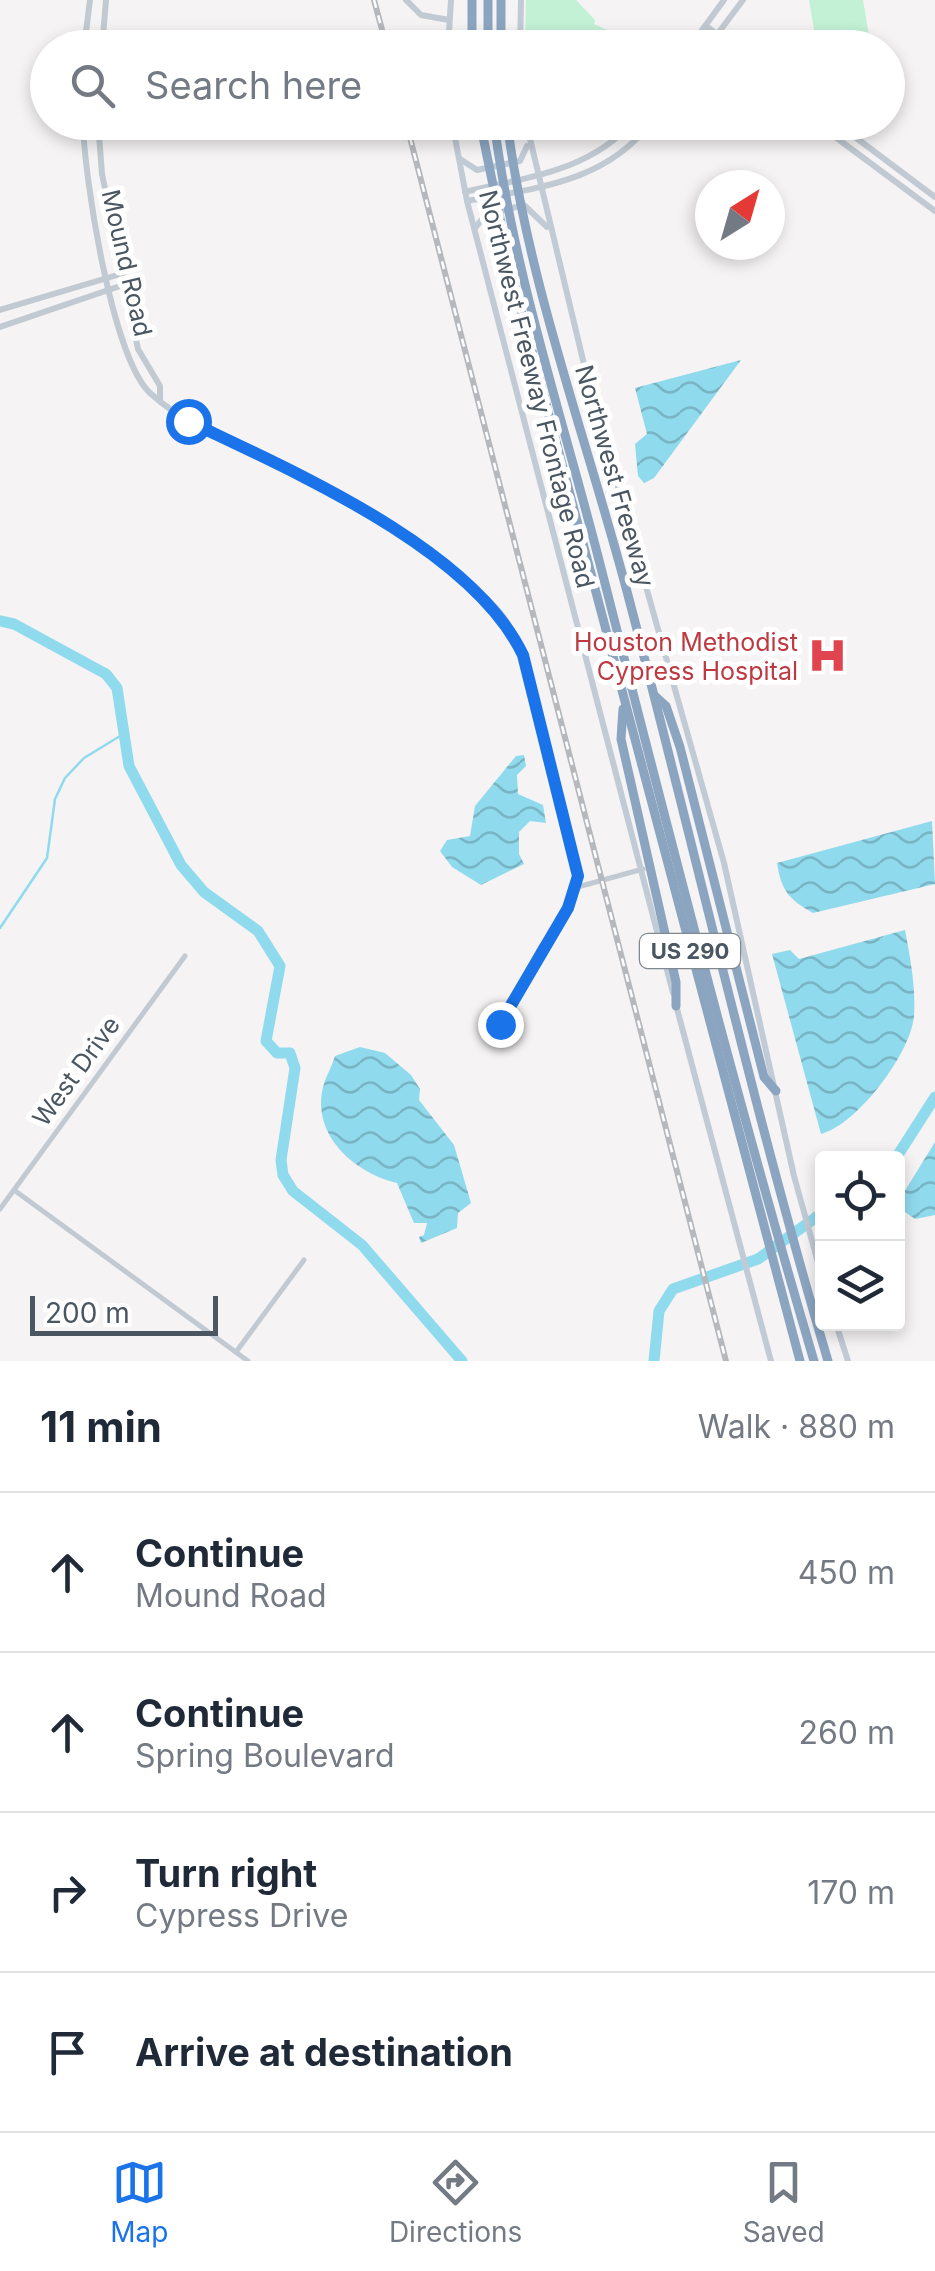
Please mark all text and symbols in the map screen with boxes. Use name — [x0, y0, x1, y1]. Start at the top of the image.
search box — [30, 30, 905, 140]
icon: search — [65, 58, 120, 113]
text: Search here — [145, 62, 362, 108]
north arrow — [695, 170, 785, 260]
street label: Mound Road — [96, 187, 158, 339]
street label: Northwest Freeway Frontage Road — [473, 187, 601, 591]
street label: Northwest Freeway — [569, 362, 661, 590]
route start — [166, 399, 212, 445]
place label: Houston Methodist Cypress Hospital — [574, 627, 798, 686]
hospital icon: Houston Methodist Cypress Hospital — [807, 635, 849, 677]
road number: US 290 — [640, 934, 740, 968]
route end — [478, 1002, 524, 1048]
street label: West Drive — [26, 1010, 126, 1132]
map controls — [815, 1151, 905, 1331]
button: locate — [815, 1151, 905, 1241]
button: layers — [815, 1241, 905, 1331]
scale bar — [30, 1291, 218, 1336]
text: 200 m — [45, 1296, 130, 1330]
text: 11 min — [40, 1401, 162, 1452]
text: Walk · 880 m — [698, 1407, 895, 1446]
text: Continue — [135, 1530, 304, 1576]
icon: ahead — [40, 1545, 95, 1600]
text: 450 m — [798, 1553, 895, 1592]
text: Mound Road — [135, 1576, 327, 1615]
text: Continue — [135, 1690, 304, 1736]
icon: ahead — [40, 1705, 95, 1760]
text: 260 m — [798, 1713, 895, 1752]
text: Spring Boulevard — [135, 1736, 395, 1775]
text: Turn right — [135, 1850, 317, 1896]
icon: right — [40, 1865, 95, 1920]
text: 170 m — [807, 1873, 895, 1912]
text: Cypress Drive — [135, 1896, 348, 1935]
icon: arrive — [40, 2025, 95, 2080]
text: Arrive at destination — [135, 2029, 513, 2075]
tab: Map — [110, 2155, 168, 2249]
tab: Directions — [389, 2155, 522, 2249]
tab: Saved — [743, 2155, 825, 2249]

